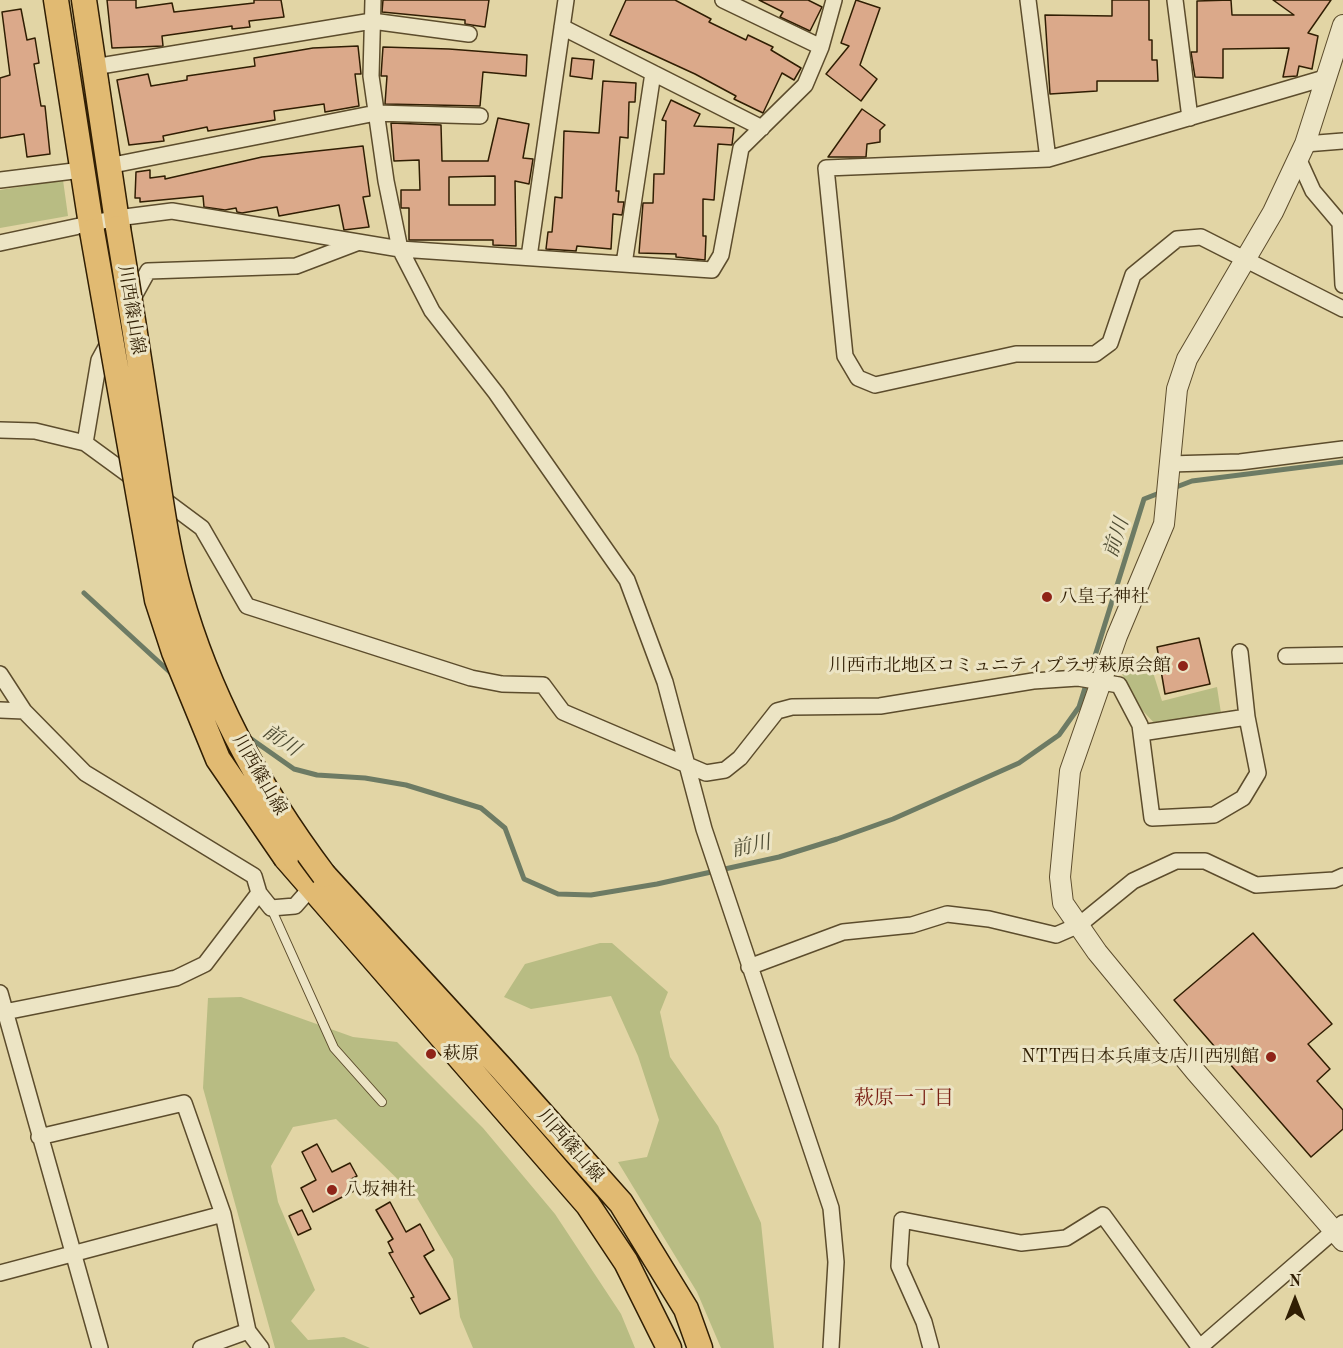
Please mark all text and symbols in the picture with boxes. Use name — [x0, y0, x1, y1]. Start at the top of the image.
street label: 川西篠山線 — [113, 264, 149, 356]
water label: 前川 — [1099, 515, 1135, 561]
place label: 八皇子神社 — [1059, 586, 1149, 608]
marker: 八皇子神社 — [1040, 590, 1054, 604]
place label: 川西市北地区コミュニティプラザ萩原会館 — [829, 655, 1171, 677]
marker: 川西市北地区コミュニティプラザ萩原会館 — [1176, 659, 1190, 673]
water label: 前川 — [258, 720, 304, 762]
street label: 川西篠山線 — [227, 731, 291, 819]
water label: 前川 — [729, 831, 773, 863]
place label: 萩原 — [443, 1043, 479, 1065]
place label: NTT西日本兵庫支店川西別館 — [1021, 1046, 1259, 1068]
marker: 萩原 — [424, 1047, 438, 1061]
marker: NTT西日本兵庫支店川西別館 — [1264, 1050, 1278, 1064]
district label: 萩原一丁目 — [854, 1087, 954, 1111]
street label: 川西篠山線 — [532, 1105, 608, 1187]
place label: 八坂神社 — [344, 1179, 416, 1201]
marker: 八坂神社 — [325, 1183, 339, 1197]
north arrow — [1265, 1270, 1325, 1330]
text: N — [1289, 1274, 1301, 1290]

